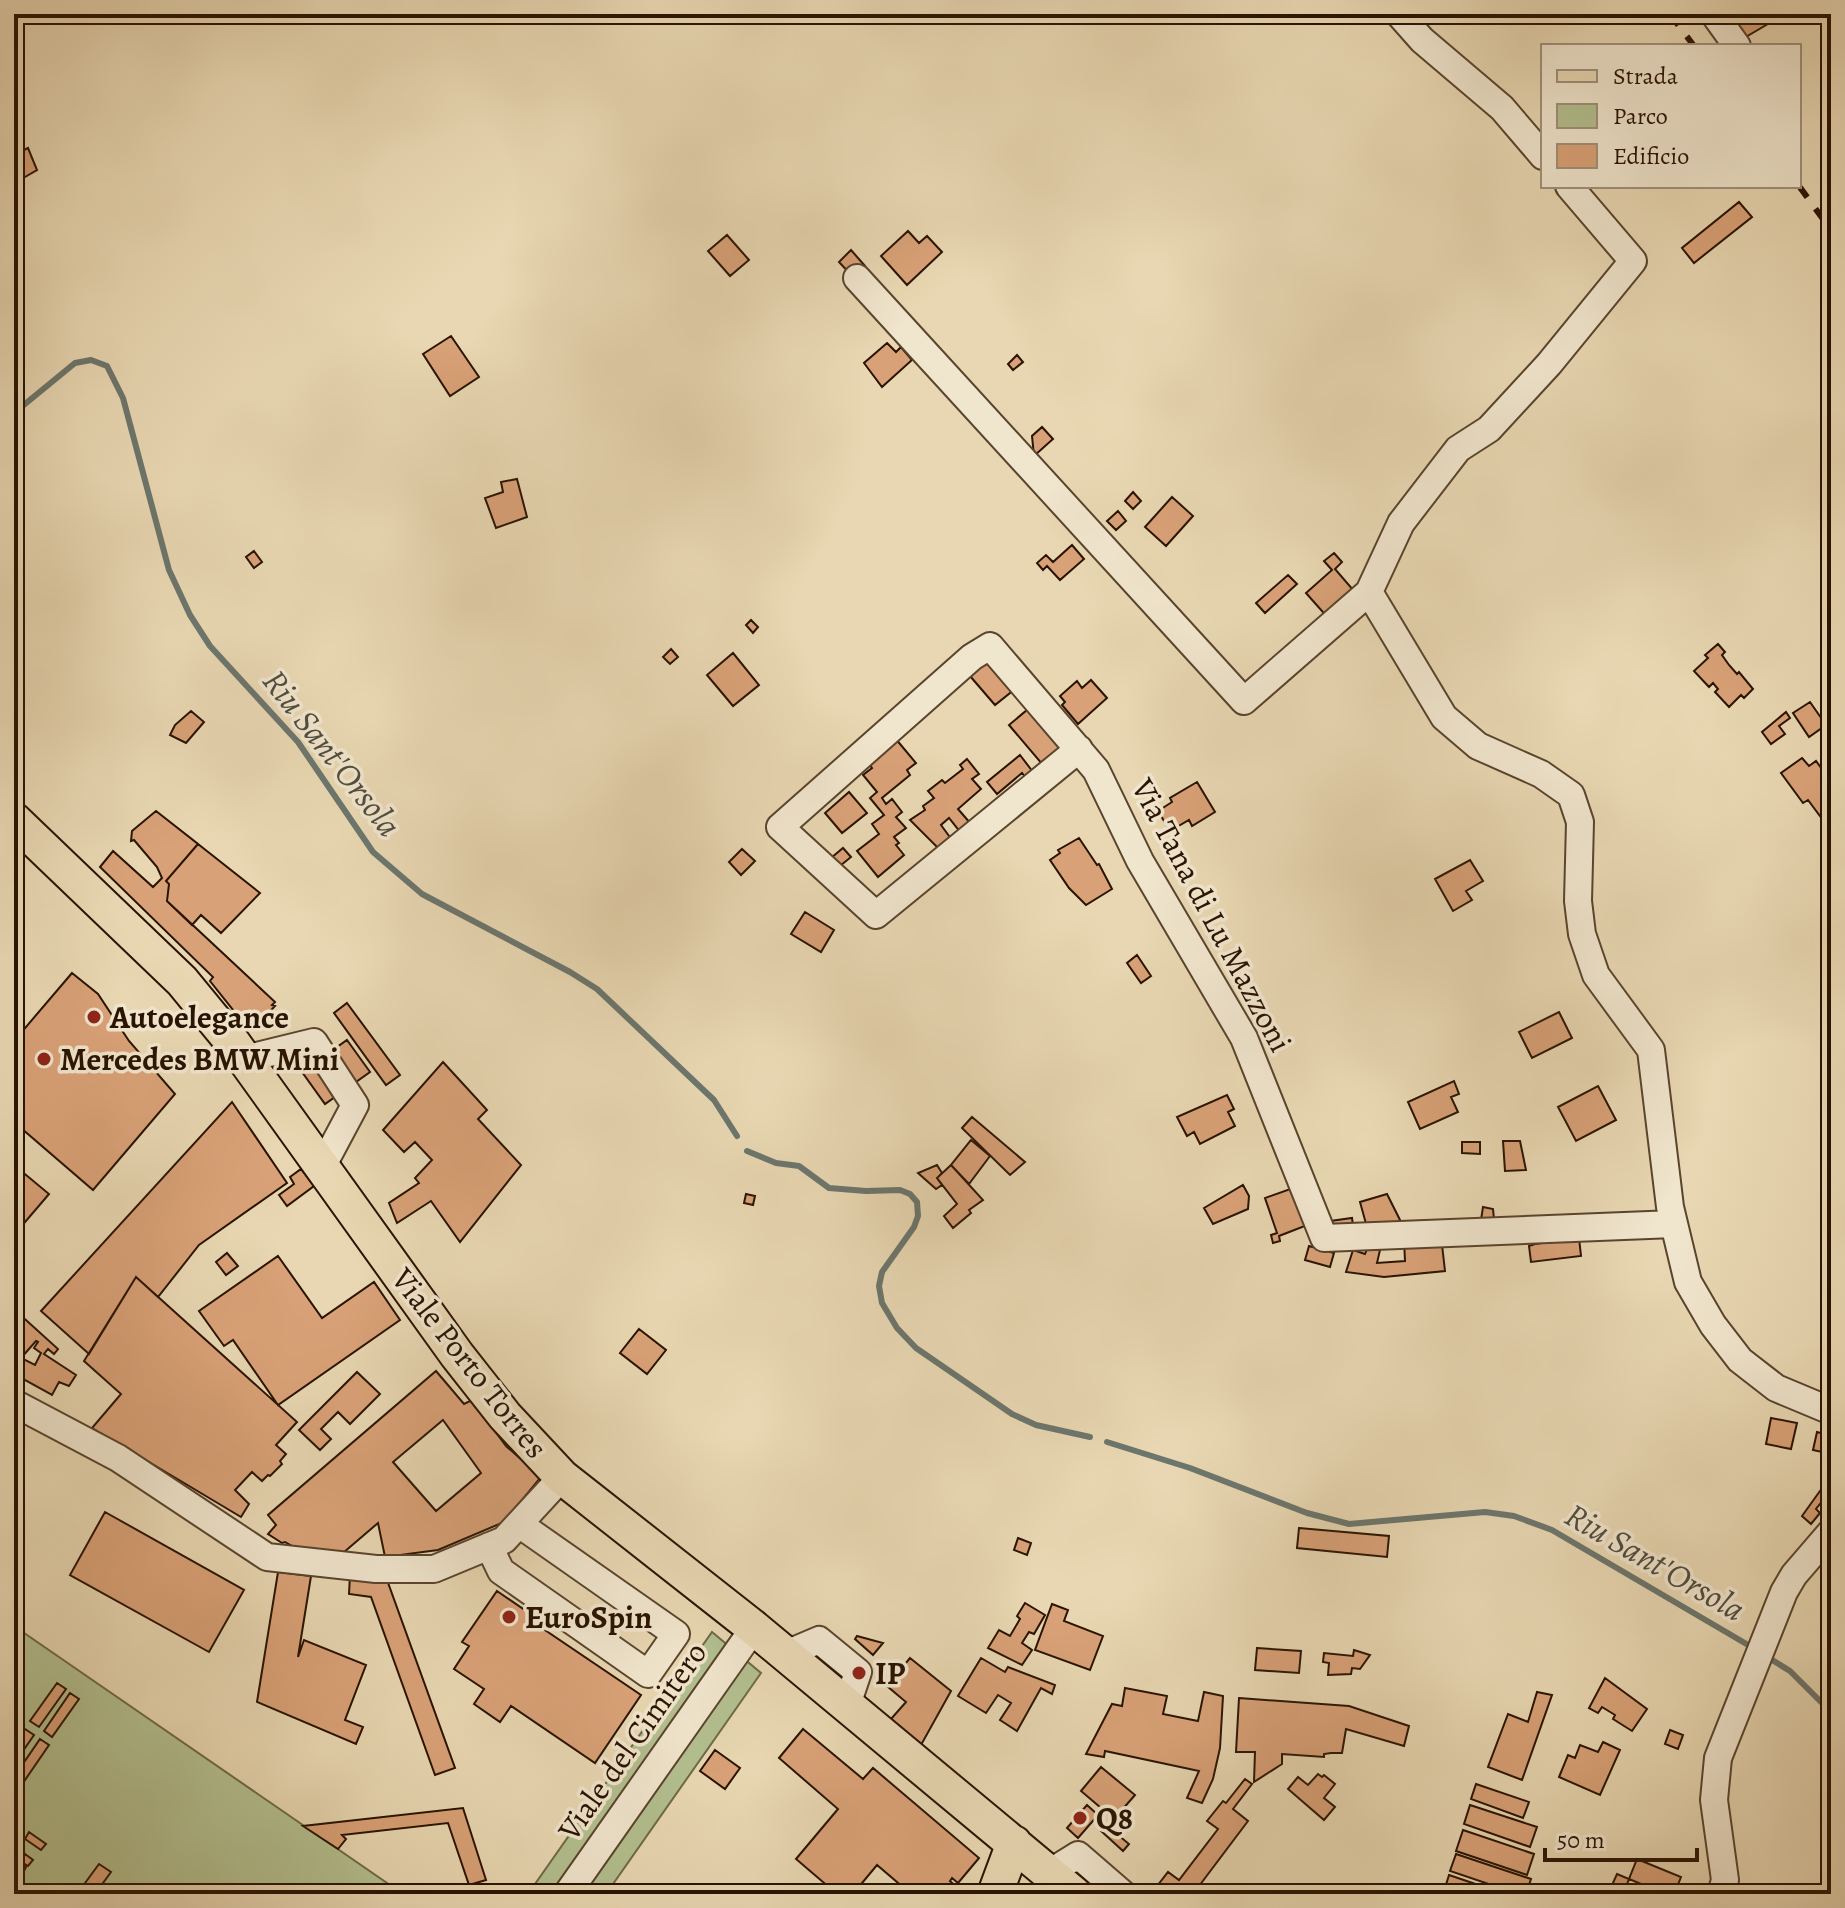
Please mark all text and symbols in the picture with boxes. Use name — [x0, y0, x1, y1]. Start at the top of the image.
legend — [1541, 44, 1801, 188]
text: Strada — [1613, 60, 1679, 92]
text: Parco — [1613, 100, 1668, 132]
text: Edificio — [1613, 140, 1689, 172]
water label: Riu Sant'Orsola — [252, 659, 412, 847]
street label: Via Tana di Lu Mazzoni — [1121, 770, 1303, 1060]
place label: Autoelegance — [109, 995, 289, 1039]
marker: Autoelegance — [85, 1008, 103, 1026]
place label: Mercedes BMW Mini — [60, 1037, 339, 1081]
marker: Mercedes BMW Mini — [35, 1050, 53, 1068]
street label: Viale Porto Torres — [381, 1258, 558, 1467]
water label: Riu Sant'Orsola — [1556, 1491, 1754, 1633]
place label: EuroSpin — [525, 1595, 652, 1639]
marker: EuroSpin — [500, 1608, 518, 1626]
street label: Viale del Cimitero — [547, 1633, 717, 1850]
place label: IP — [875, 1651, 906, 1695]
marker: IP — [850, 1664, 868, 1682]
place label: Q8 — [1096, 1796, 1133, 1840]
marker: Q8 — [1071, 1809, 1089, 1827]
scale bar — [1545, 1812, 1697, 1862]
text: 50 m — [1557, 1824, 1605, 1856]

